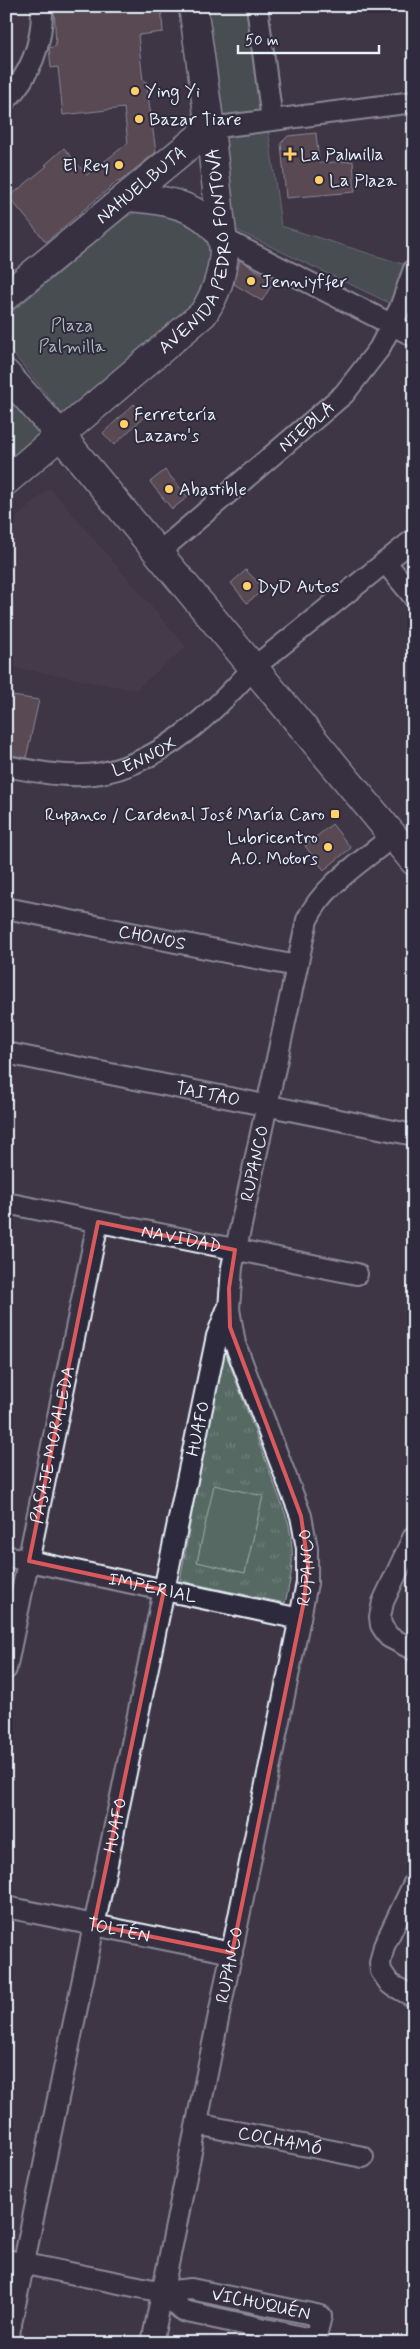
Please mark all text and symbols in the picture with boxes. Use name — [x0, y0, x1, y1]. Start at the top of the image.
scale bar — [238, 22, 379, 54]
text: 50 m — [245, 31, 279, 51]
place label: Ying Yi — [145, 80, 200, 105]
marker: Ying Yi — [129, 85, 141, 97]
place label: Bazar Tiare — [149, 108, 242, 132]
marker: Bazar Tiare — [133, 113, 145, 125]
street label: NAHUELBUTA — [91, 141, 192, 230]
place label: La Palmilla — [300, 143, 384, 167]
street label: AVENIDA PEDRO FONTOVA — [154, 146, 237, 360]
marker: La Palmilla — [284, 148, 296, 160]
place label: El Rey — [63, 154, 109, 178]
marker: El Rey — [113, 159, 125, 171]
place label: La Plaza — [329, 169, 397, 193]
marker: La Plaza — [313, 174, 325, 186]
place label: Jenniyffer — [261, 270, 348, 294]
marker: Jenniyffer — [245, 275, 257, 287]
park label: Plaza Palmilla — [38, 314, 106, 359]
street label: NIEBLA — [273, 396, 340, 458]
place label: Ferretería Lazaro's — [134, 403, 217, 448]
marker: Ferretería Lazaro's — [118, 418, 130, 430]
place label: Abastible — [179, 478, 247, 502]
marker: Abastible — [163, 483, 175, 495]
place label: DyD Autos — [257, 575, 339, 599]
marker: DyD Autos — [241, 580, 253, 592]
street label: LENNOX — [109, 732, 181, 783]
place label: Rupanco / Cardenal José María Caro — [45, 803, 325, 827]
marker: Rupanco / Cardenal José María Caro — [329, 808, 341, 820]
place label: Lubricentro A.O. Motors — [227, 826, 318, 871]
marker: Lubricentro A.O. Motors — [322, 841, 334, 853]
street label: CHONOS — [116, 920, 188, 957]
street label: TAITAO — [173, 1076, 242, 1113]
street label: RUPANCO — [235, 1123, 275, 1204]
street label: NAVIDAD — [139, 1220, 223, 1259]
street label: PASAJE MORALEDA — [25, 1364, 81, 1526]
street label: HUAFO — [181, 1399, 216, 1459]
street label: RUPANCO — [292, 1527, 321, 1609]
street label: IMPERIAL — [106, 1567, 199, 1610]
street label: HUAFO — [99, 1795, 133, 1855]
street label: TOLTÉN — [85, 1913, 152, 1949]
street label: RUPANCO — [211, 1925, 250, 2005]
street label: COCHAMÓ — [236, 2121, 325, 2162]
street label: VICHUQUÉN — [209, 2283, 313, 2327]

